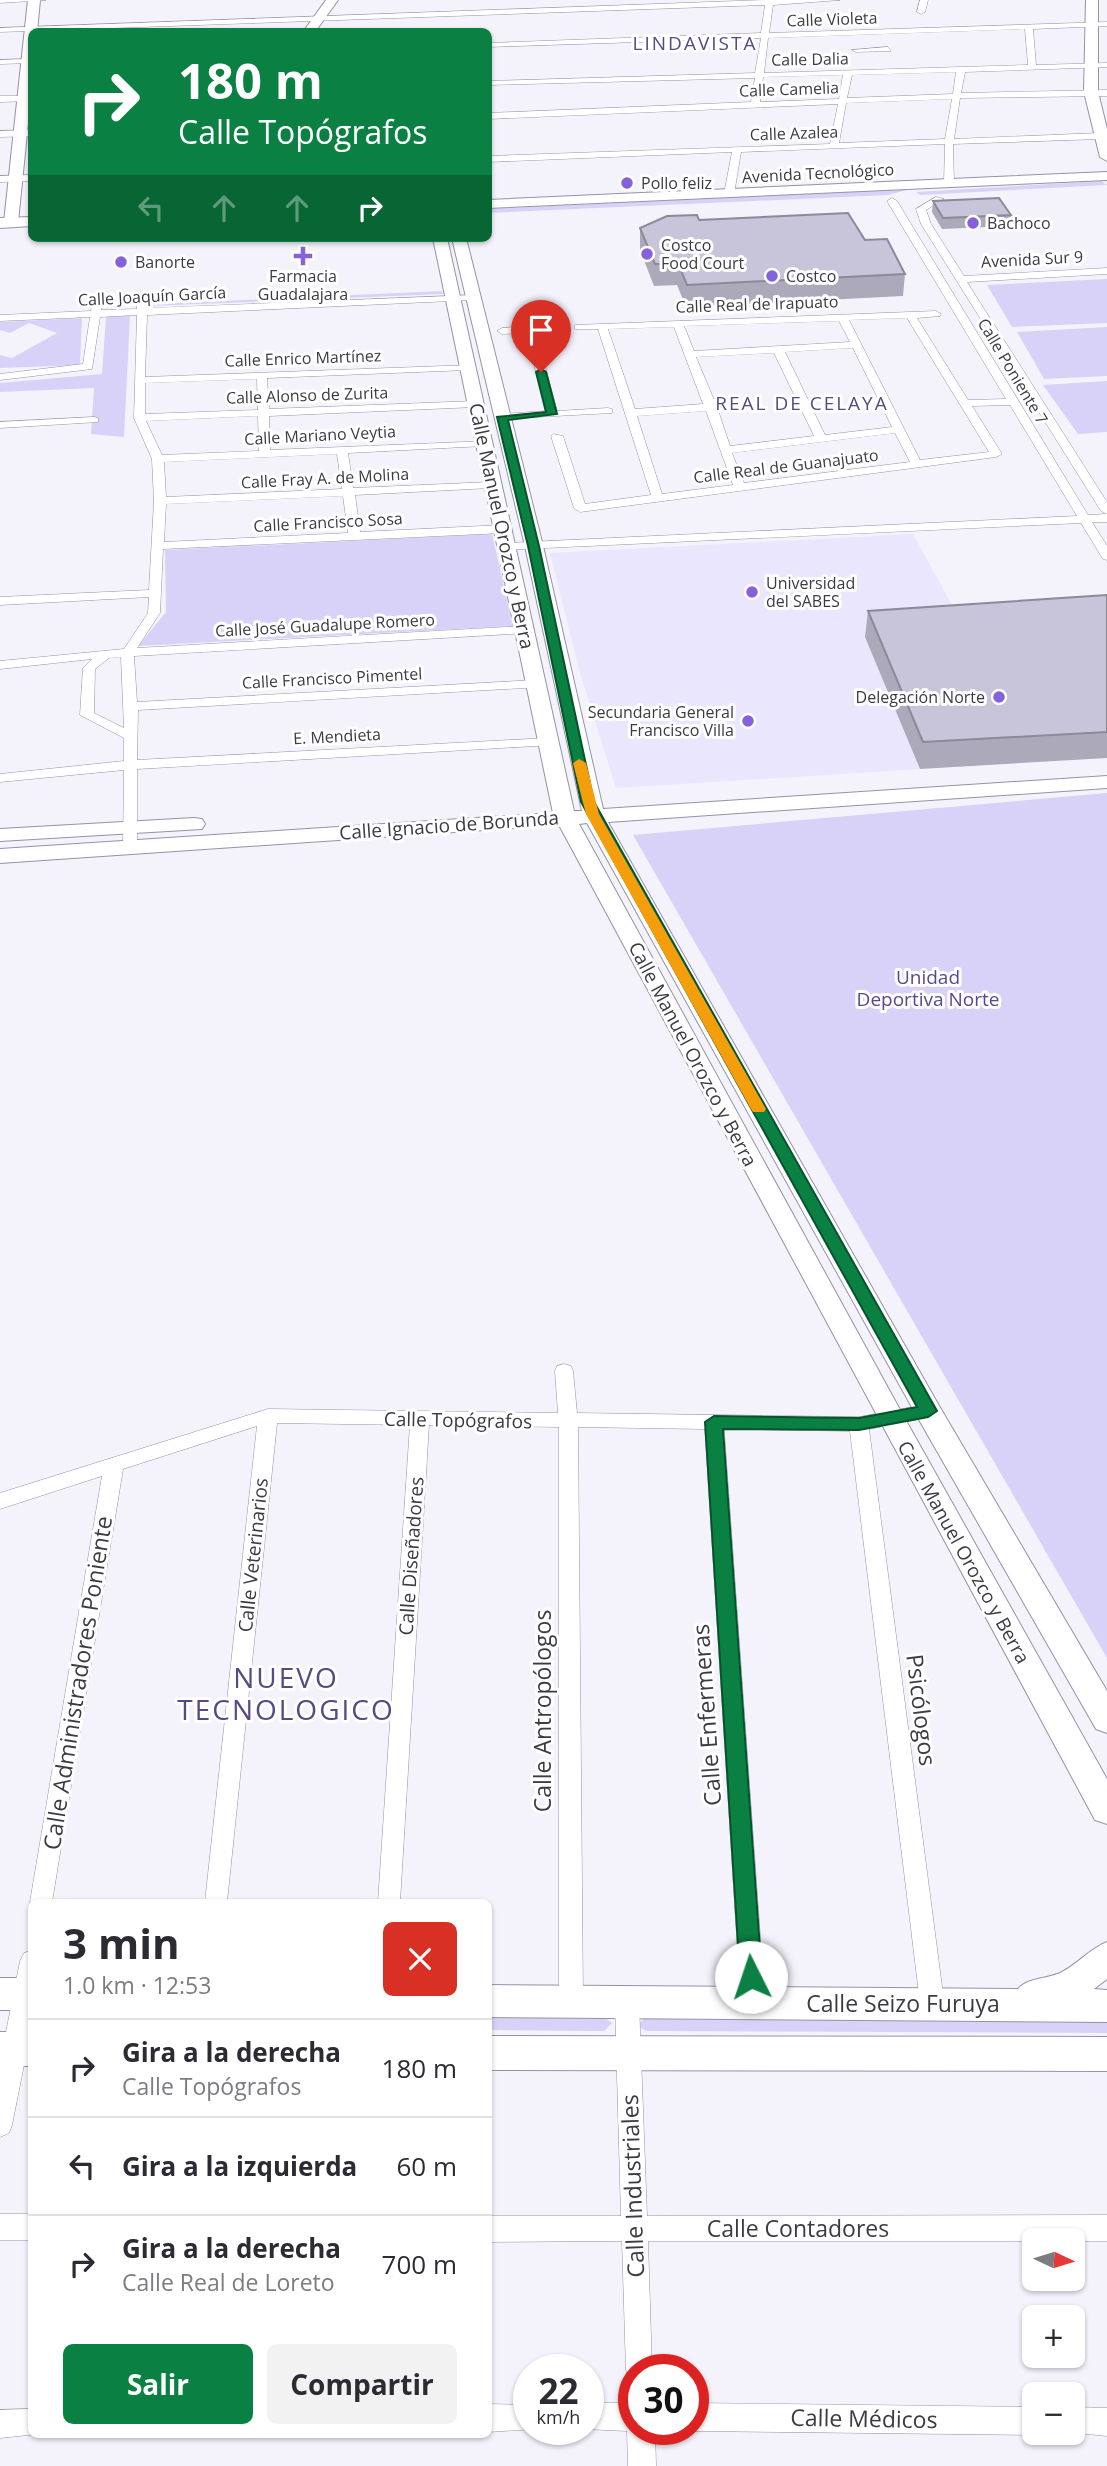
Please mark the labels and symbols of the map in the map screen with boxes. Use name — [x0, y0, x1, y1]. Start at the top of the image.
street label: Calle Violeta — [786, 6, 878, 32]
district label: LINDAVISTA — [633, 30, 757, 56]
street label: Calle Dalia — [771, 47, 849, 71]
street label: Calle Camelia — [739, 76, 839, 102]
street label: Calle Azalea — [749, 120, 839, 146]
street label: Avenida Tecnológico — [741, 158, 895, 188]
place label: Pollo feliz — [641, 172, 712, 194]
marker: Pollo feliz — [619, 175, 635, 191]
place label: Bachoco — [987, 212, 1051, 234]
marker: Bachoco — [965, 215, 981, 231]
place label: Costco Food Court — [661, 234, 745, 274]
street label: Avenida Sur 9 — [980, 245, 1084, 273]
marker: Costco Food Court — [639, 246, 655, 262]
marker: Farmacia Guadalajara — [295, 248, 311, 264]
place label: Banorte — [135, 251, 195, 273]
marker: Banorte — [113, 254, 129, 270]
place label: Farmacia Guadalajara — [258, 265, 348, 305]
place label: Costco — [786, 265, 836, 287]
marker: Costco — [764, 268, 780, 284]
street label: Calle Joaquín García — [77, 281, 227, 311]
street label: Calle Real de Irapuato — [675, 290, 839, 318]
pin — [511, 300, 571, 372]
street label: Calle Poniente 7 — [973, 314, 1053, 428]
street label: Calle Enrico Martínez — [224, 344, 382, 372]
street label: Calle Alonso de Zurita — [226, 381, 388, 409]
district label: REAL DE CELAYA — [715, 390, 889, 416]
street label: Calle Manuel Orozco y Berra — [463, 401, 541, 651]
street label: Calle Mariano Veytia — [244, 420, 396, 450]
street label: Calle Real de Guanajuato — [692, 444, 880, 488]
street label: Calle Fray A. de Molina — [240, 463, 410, 493]
street label: Calle Francisco Sosa — [253, 507, 403, 537]
place label: Universidad del SABES — [766, 572, 855, 612]
marker: Universidad del SABES — [744, 584, 760, 600]
street label: Calle José Guadalupe Romero — [215, 608, 435, 642]
street label: Calle Francisco Pimentel — [241, 662, 423, 694]
place label: Delegación Norte — [856, 686, 985, 708]
marker: Delegación Norte — [991, 689, 1007, 705]
place label: Secundaria General Francisco Villa — [588, 701, 734, 741]
marker: Secundaria General Francisco Villa — [740, 713, 756, 729]
street label: E. Mendieta — [293, 723, 381, 749]
street label: Calle Ignacio de Borunda — [338, 804, 560, 846]
street label: Calle Manuel Orozco y Berra — [623, 937, 763, 1171]
park label: Unidad Deportiva Norte — [857, 964, 999, 1012]
street label: Calle Topógrafos — [384, 1406, 532, 1434]
street label: Calle Manuel Orozco y Berra — [892, 1436, 1036, 1668]
street label: Calle Diseñadores — [392, 1476, 430, 1636]
street label: Calle Veterinarios — [232, 1477, 274, 1633]
street label: Calle Administradores Poniente — [35, 1514, 119, 1852]
street label: Calle Antropólogos — [526, 1610, 558, 1812]
street label: Calle Enfermeras — [684, 1623, 728, 1807]
street label: Psicólogos — [899, 1652, 945, 1768]
district label: NUEVO TECNOLOGICO — [177, 1658, 395, 1728]
position arrow — [714, 1940, 788, 2014]
street label: Calle Seizo Furuya — [806, 1987, 1000, 2019]
street label: Calle Industriales — [613, 2094, 651, 2278]
street label: Calle Contadores — [707, 2212, 889, 2244]
north arrow — [1022, 2228, 1085, 2291]
speed limit sign: 30 — [618, 2354, 709, 2445]
street label: Calle Médicos — [790, 2401, 938, 2435]

